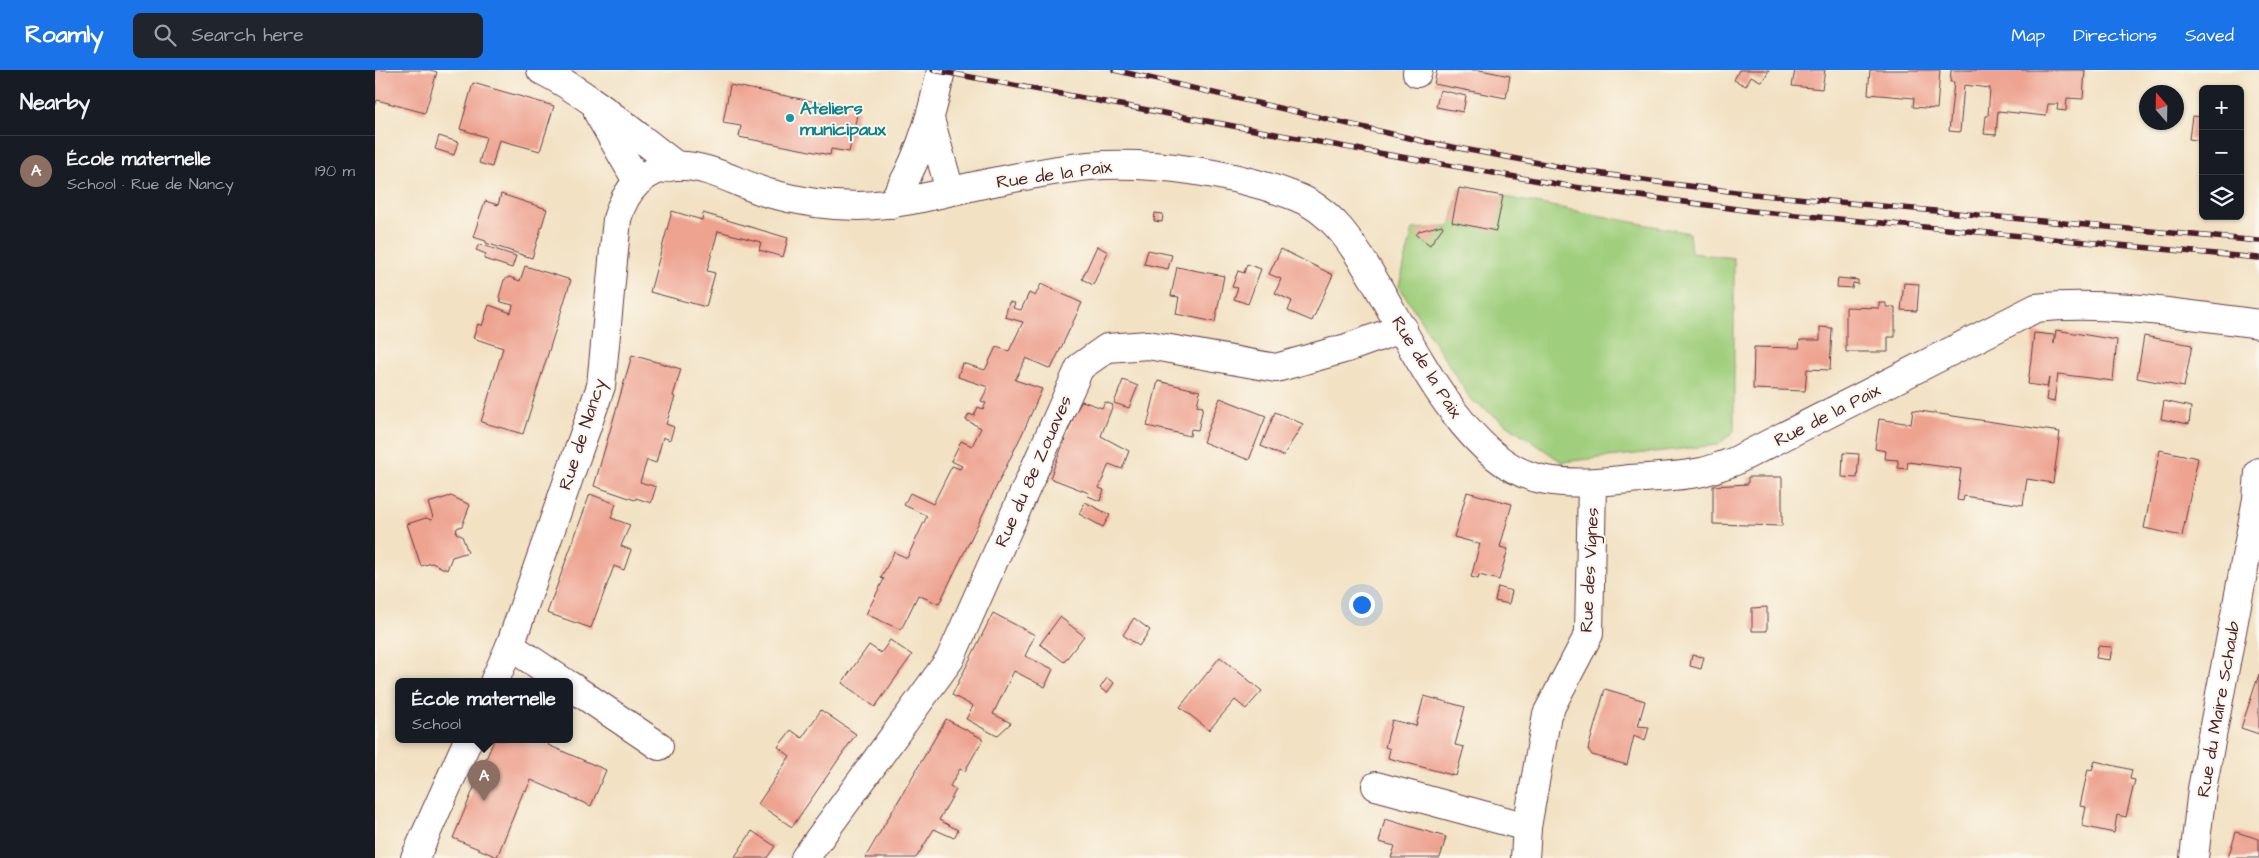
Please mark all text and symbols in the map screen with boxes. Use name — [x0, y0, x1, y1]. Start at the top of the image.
search box — [133, 13, 483, 58]
text: Roamly — [25, 18, 103, 52]
icon: search — [151, 21, 179, 49]
text: Search here — [191, 22, 304, 49]
text: Map — [2011, 23, 2045, 48]
text: Directions — [2073, 23, 2157, 48]
text: Saved — [2185, 23, 2234, 48]
north arrow — [2139, 85, 2184, 130]
map controls — [2199, 85, 2244, 220]
button: + — [2199, 85, 2244, 130]
text: Nearby — [20, 88, 90, 117]
place label: Ateliers municipaux — [800, 96, 886, 142]
marker: Ateliers municipaux — [784, 112, 796, 124]
button: − — [2199, 130, 2244, 175]
text: École maternelle — [67, 146, 211, 173]
street label: Rue de la Paix — [995, 154, 1114, 195]
text: A — [31, 160, 41, 182]
text: 190 m — [315, 160, 355, 182]
text: School · Rue de Nancy — [67, 173, 234, 195]
button: layers — [2199, 175, 2244, 220]
street label: Rue de la Paix — [1385, 311, 1468, 424]
street label: Rue de Nancy — [553, 375, 613, 493]
street label: Rue de la Paix — [1770, 378, 1885, 453]
street label: Rue du 8e Zouaves — [989, 391, 1078, 551]
street label: Rue des Vignes — [1574, 507, 1606, 633]
your location — [1349, 592, 1375, 618]
street label: Rue du Maire Schaub — [2191, 619, 2246, 799]
popup — [395, 678, 573, 743]
text: École maternelle — [412, 686, 556, 713]
text: School — [412, 713, 461, 735]
pin: A — [468, 760, 500, 801]

